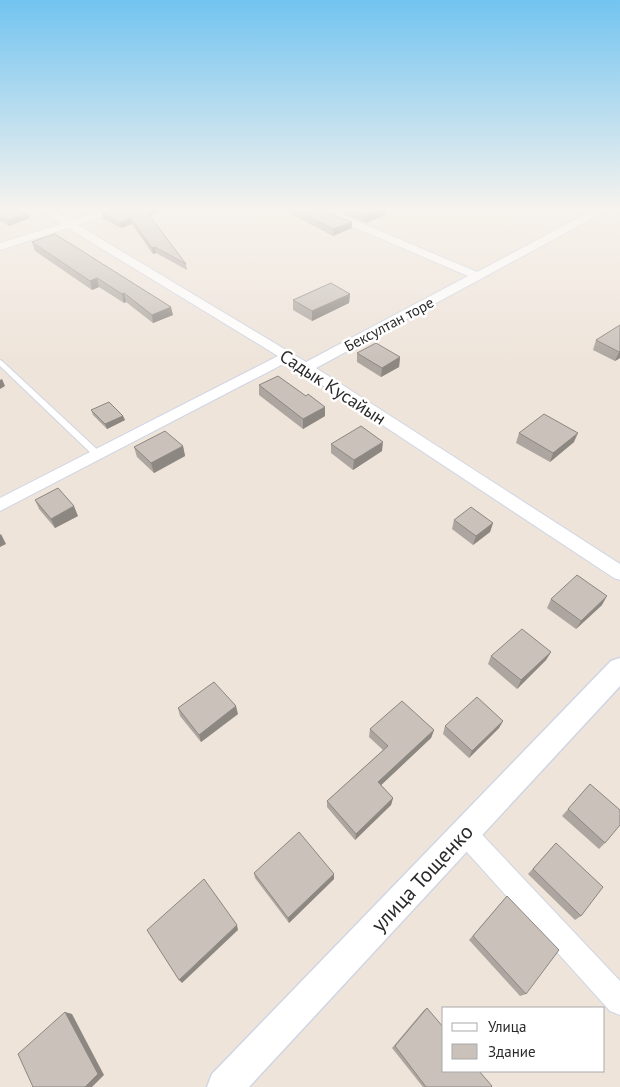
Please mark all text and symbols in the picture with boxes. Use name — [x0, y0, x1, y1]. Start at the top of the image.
street label: Бексултан торе — [341, 293, 437, 355]
street label: Садык Кусайын — [276, 344, 390, 430]
street label: улица Тощенко — [365, 819, 479, 937]
legend — [442, 1007, 605, 1072]
text: Улица — [488, 1017, 526, 1036]
text: Здание — [488, 1042, 536, 1061]

